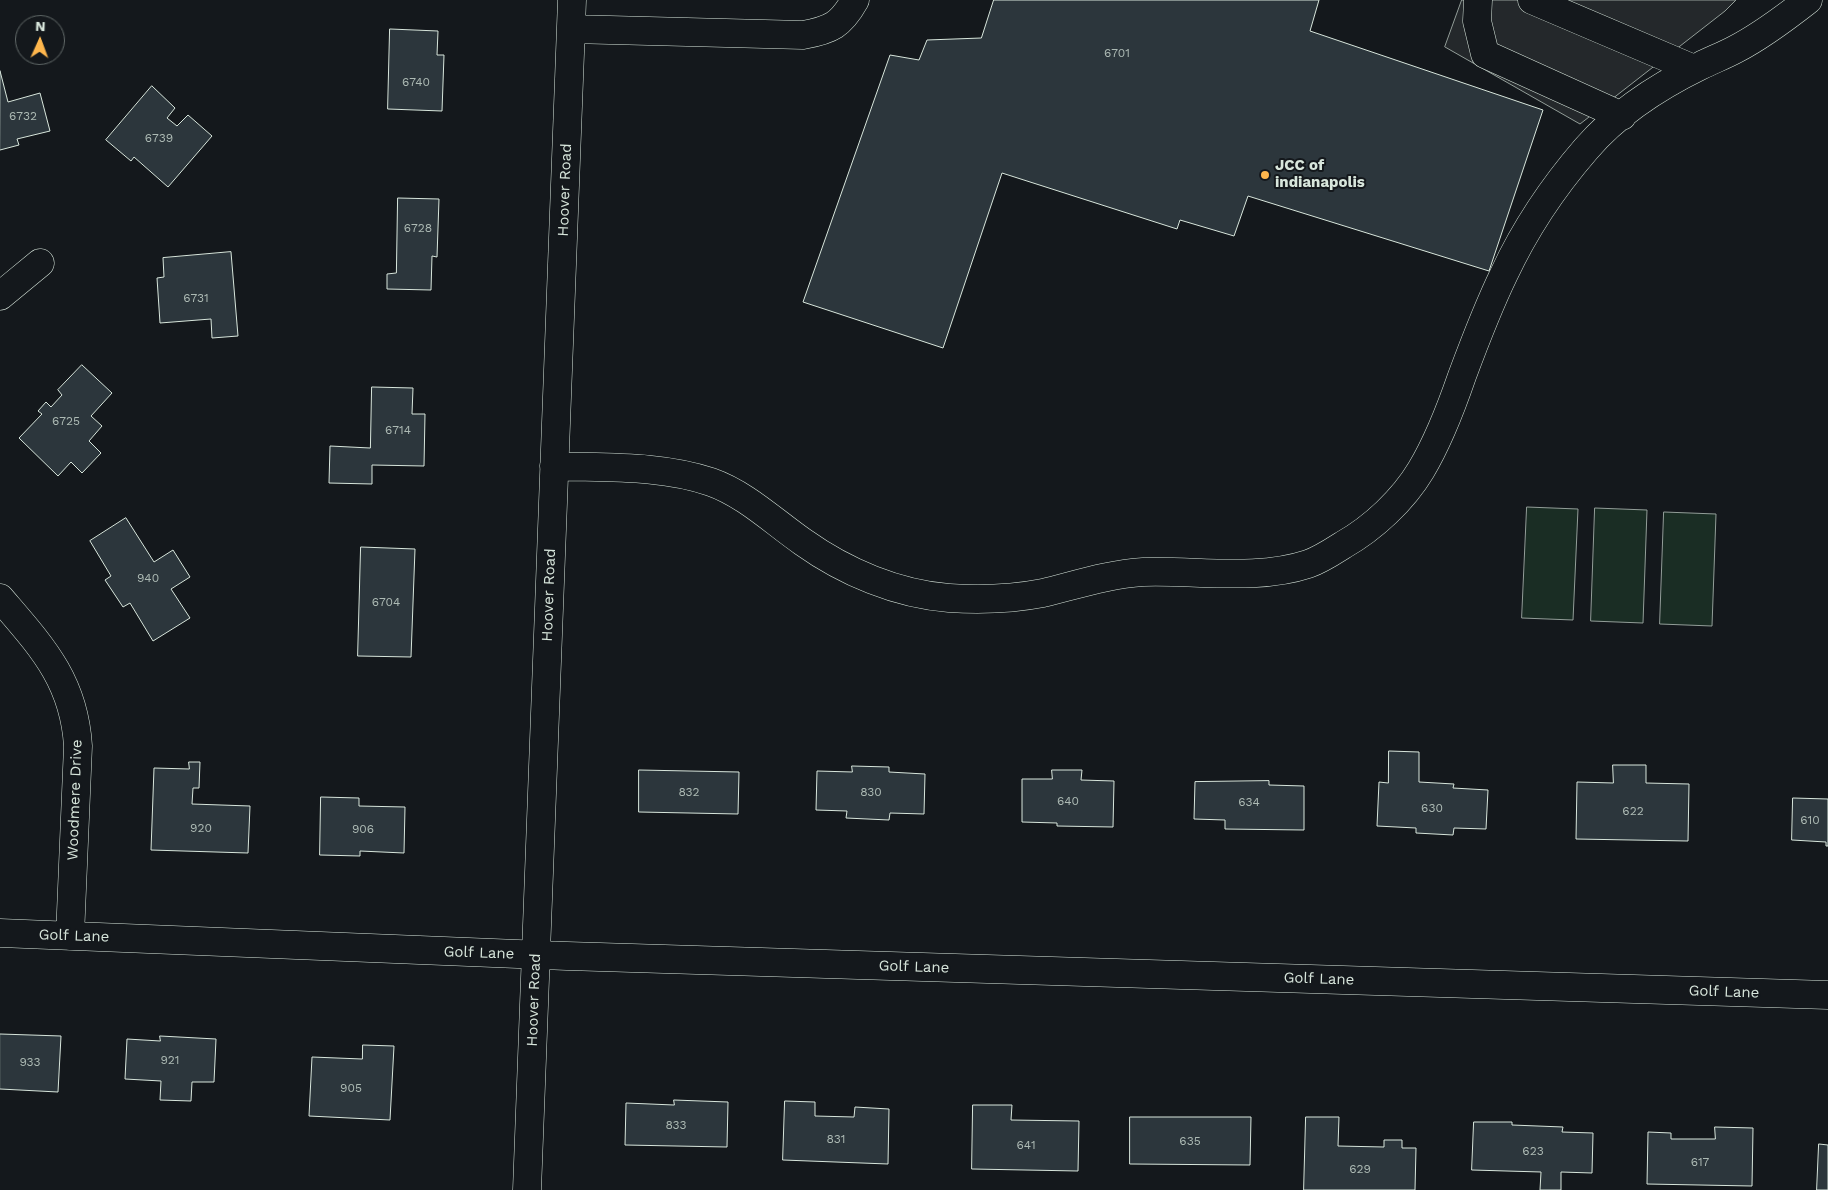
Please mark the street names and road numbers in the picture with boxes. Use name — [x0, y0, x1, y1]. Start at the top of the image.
street label: Hoover Road — [554, 143, 576, 237]
street label: Hoover Road — [538, 548, 560, 642]
street label: Woodmere Drive — [64, 739, 86, 861]
street label: Golf Lane — [38, 926, 110, 946]
street label: Golf Lane — [443, 943, 515, 963]
street label: Hoover Road — [523, 953, 545, 1047]
street label: Golf Lane — [878, 957, 950, 977]
street label: Golf Lane — [1283, 969, 1355, 989]
street label: Golf Lane — [1688, 982, 1760, 1002]

